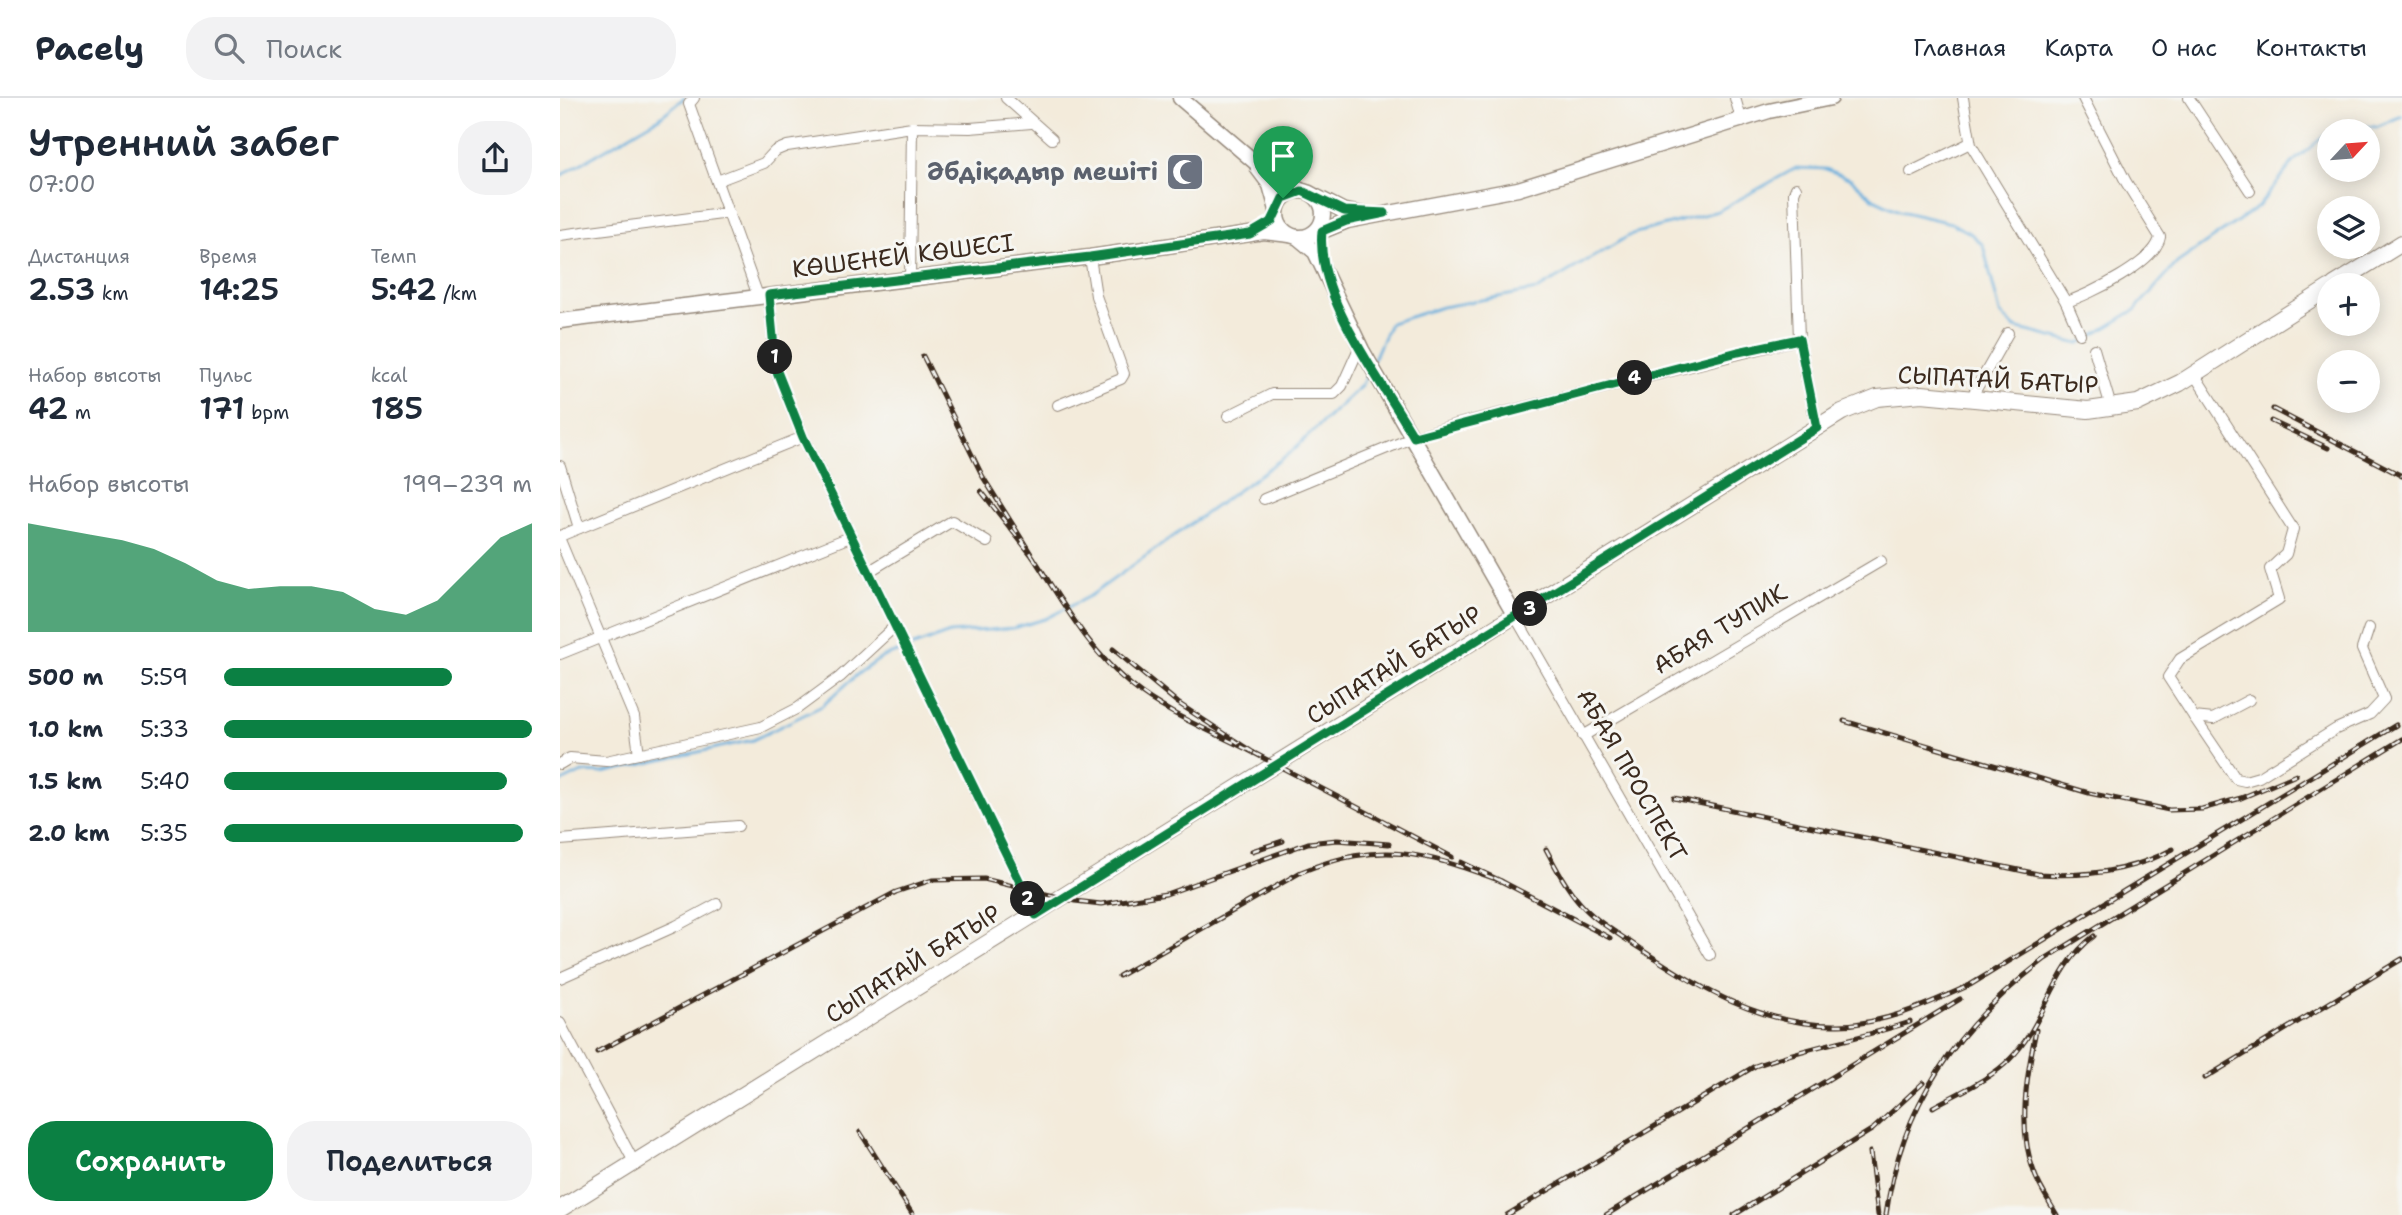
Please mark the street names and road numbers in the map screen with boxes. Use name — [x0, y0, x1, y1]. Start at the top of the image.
street label: КӨШЕНЕЙ КӨШЕСІ — [790, 227, 1016, 285]
street label: СЫПАТАЙ БАТЫР — [1897, 359, 2099, 401]
street label: АБАЯ ТУПИК — [1647, 576, 1793, 682]
street label: СЫПАТАЙ БАТЫР — [1300, 598, 1488, 732]
street label: АБАЯ ПРОСПЕКТ — [1569, 683, 1695, 868]
street label: СЫПАТАЙ БАТЫР — [819, 897, 1007, 1031]

